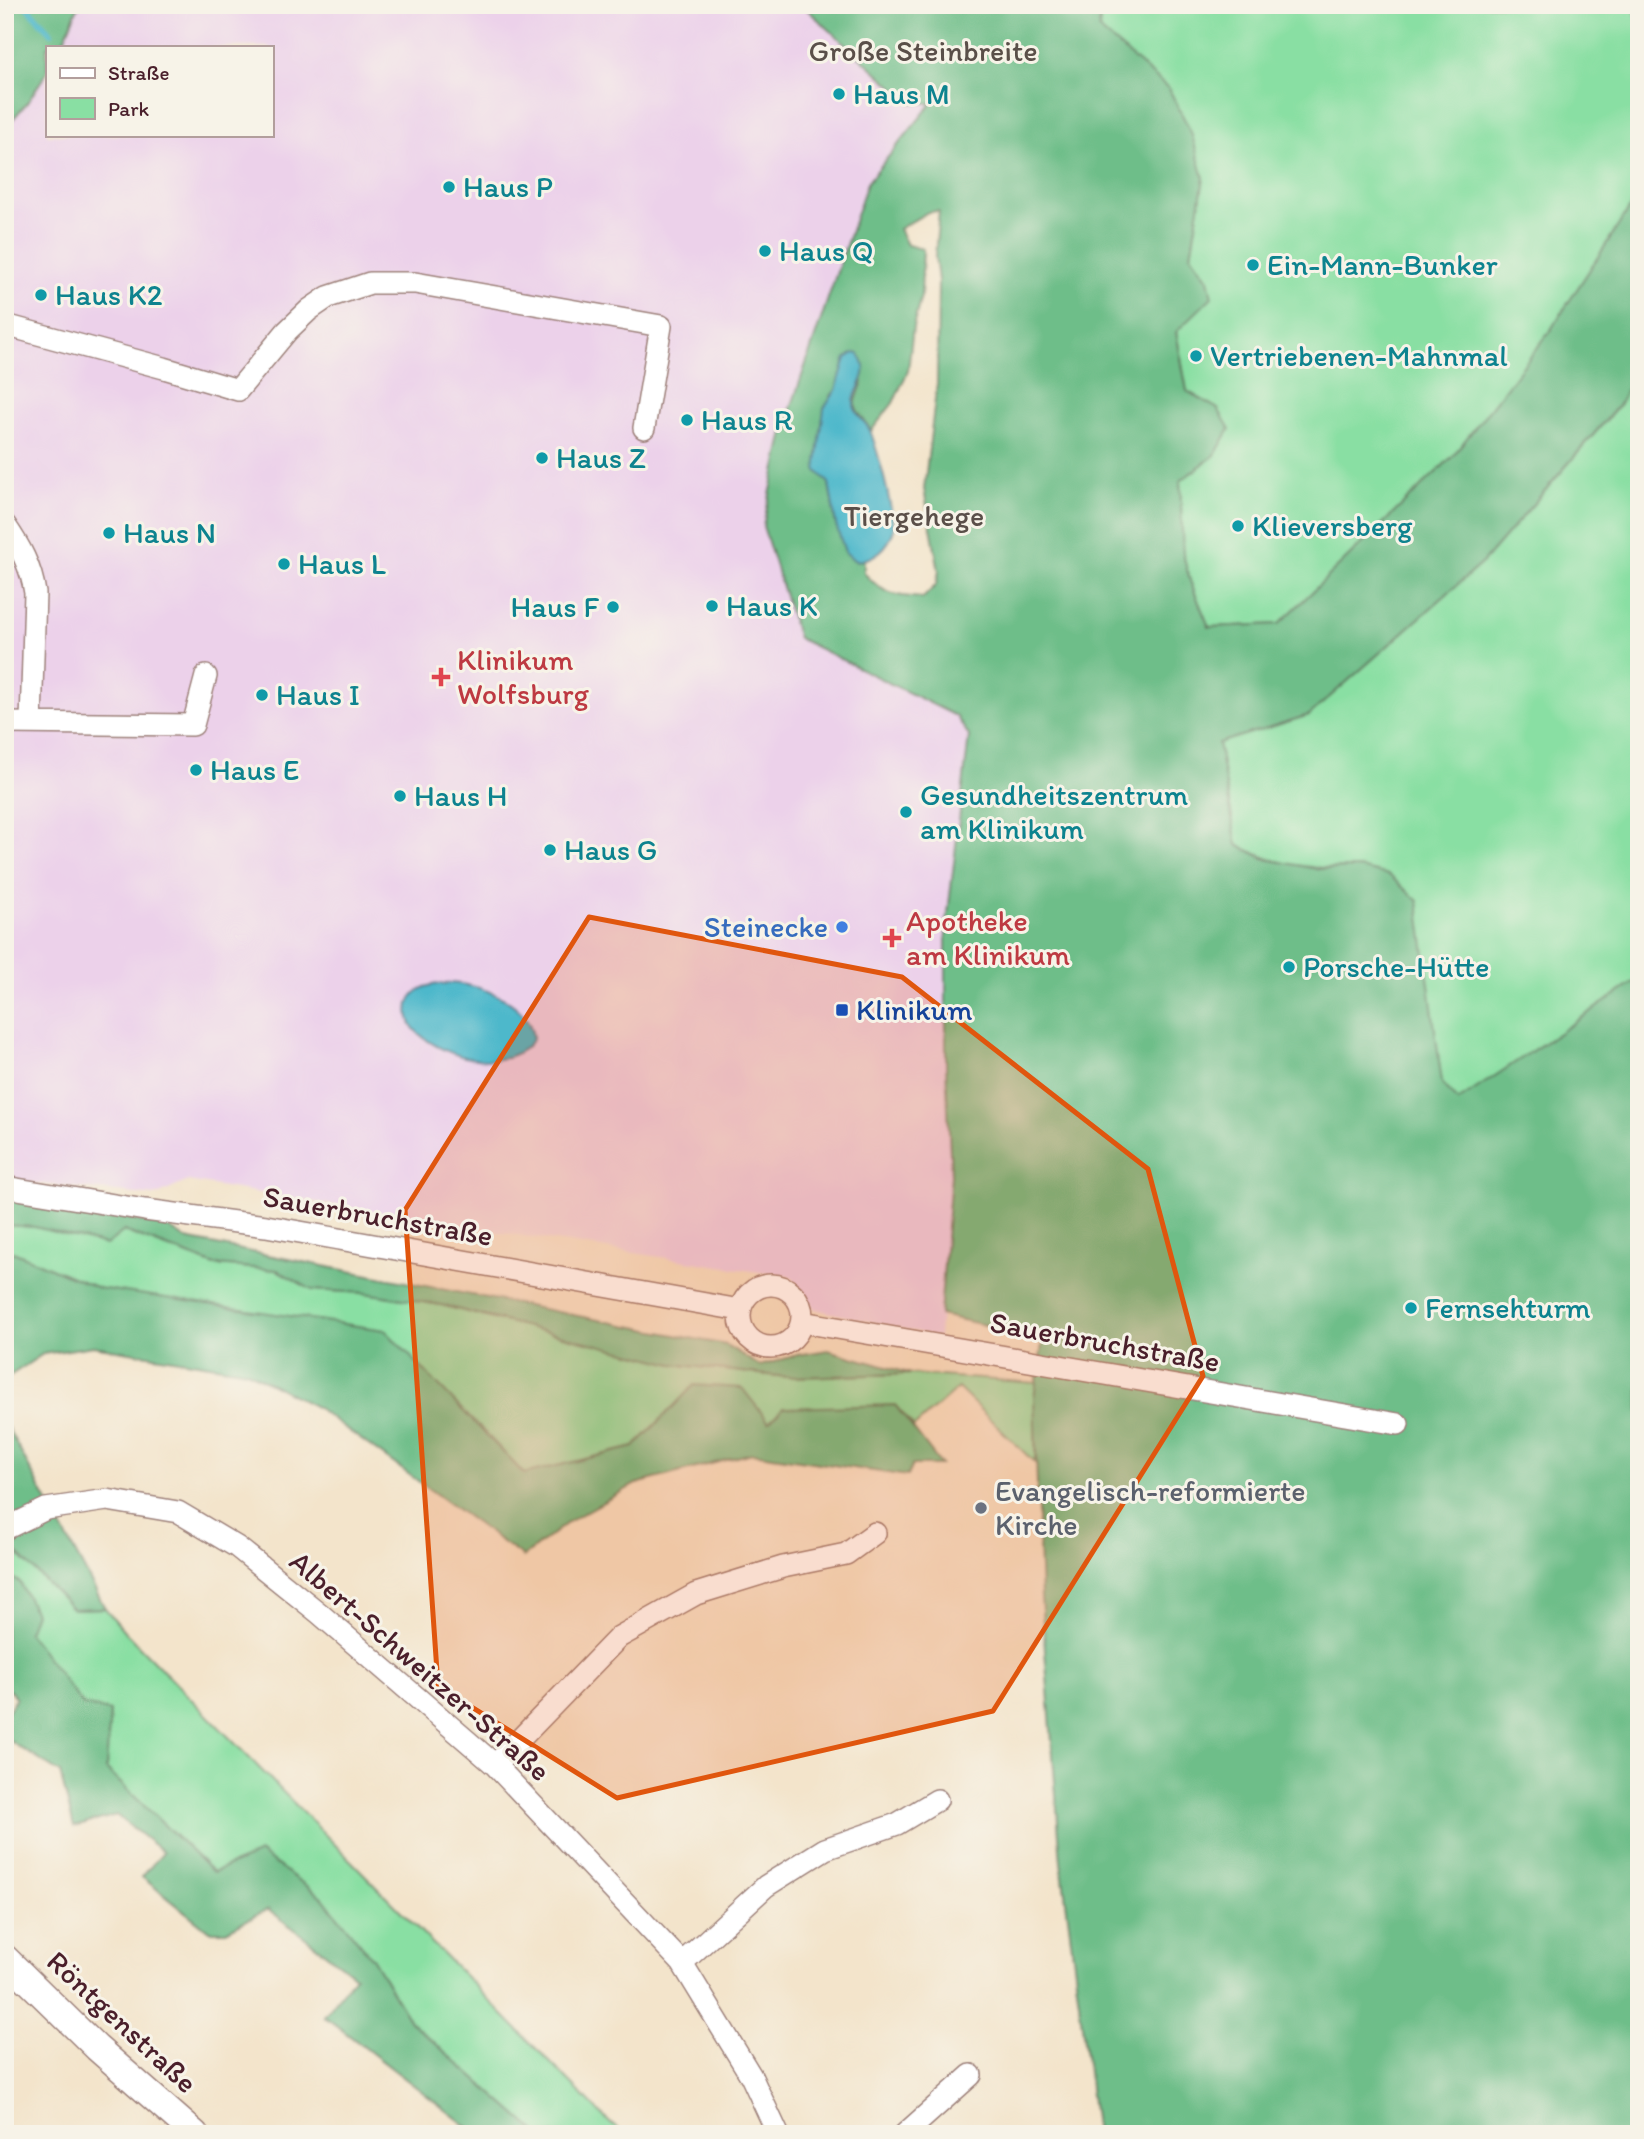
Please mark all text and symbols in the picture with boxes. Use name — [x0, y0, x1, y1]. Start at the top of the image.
park label: Große Steinbreite — [809, 32, 1037, 69]
legend — [46, 46, 273, 136]
text: Straße — [108, 60, 169, 85]
place label: Haus M — [853, 75, 950, 112]
marker: Haus M — [831, 86, 847, 102]
text: Park — [108, 96, 150, 121]
place label: Haus P — [463, 168, 553, 205]
marker: Haus P — [441, 179, 457, 195]
place label: Haus Q — [779, 232, 874, 269]
marker: Haus Q — [757, 243, 773, 259]
place label: Ein-Mann-Bunker — [1267, 246, 1498, 283]
marker: Ein-Mann-Bunker — [1245, 257, 1261, 273]
place label: Haus K2 — [55, 276, 163, 313]
marker: Haus K2 — [33, 287, 49, 303]
place label: Vertriebenen-Mahnmal — [1210, 337, 1508, 374]
marker: Vertriebenen-Mahnmal — [1188, 348, 1204, 364]
place label: Haus R — [701, 401, 793, 438]
marker: Haus R — [679, 412, 695, 428]
place label: Haus Z — [556, 439, 646, 476]
marker: Haus Z — [534, 450, 550, 466]
park label: Tiergehege — [844, 497, 984, 534]
place label: Klieversberg — [1252, 507, 1413, 544]
place label: Haus N — [123, 514, 216, 551]
marker: Klieversberg — [1230, 518, 1246, 534]
marker: Haus N — [101, 525, 117, 541]
place label: Haus L — [298, 545, 386, 582]
marker: Haus L — [276, 556, 292, 572]
place label: Haus K — [726, 587, 818, 624]
place label: Haus F — [511, 588, 599, 625]
marker: Haus K — [704, 598, 720, 614]
marker: Haus F — [605, 599, 621, 615]
place label: Klinikum Wolfsburg — [457, 641, 590, 712]
marker: Klinikum Wolfsburg — [431, 667, 451, 687]
place label: Haus I — [276, 676, 360, 713]
marker: Haus I — [254, 687, 270, 703]
place label: Haus E — [210, 751, 299, 788]
marker: Haus E — [188, 762, 204, 778]
place label: Gesundheitszentrum am Klinikum — [920, 776, 1188, 847]
place label: Haus H — [414, 777, 508, 814]
marker: Haus H — [392, 788, 408, 804]
marker: Gesundheitszentrum am Klinikum — [898, 804, 914, 820]
place label: Haus G — [564, 831, 658, 868]
marker: Haus G — [542, 842, 558, 858]
place label: Apotheke am Klinikum — [906, 902, 1070, 973]
place label: Steinecke — [704, 908, 828, 945]
marker: Steinecke — [834, 919, 850, 935]
marker: Apotheke am Klinikum — [884, 930, 900, 946]
place label: Porsche-Hütte — [1303, 948, 1490, 985]
marker: Porsche-Hütte — [1281, 959, 1297, 975]
place label: Klinikum — [856, 991, 972, 1028]
marker: Klinikum — [834, 1002, 850, 1018]
street label: Sauerbruchstraße — [260, 1177, 496, 1254]
place label: Fernsehturm — [1425, 1289, 1591, 1326]
marker: Fernsehturm — [1403, 1300, 1419, 1316]
street label: Sauerbruchstraße — [987, 1303, 1223, 1380]
place label: Evangelisch-reformierte Kirche — [995, 1472, 1306, 1543]
marker: Evangelisch-reformierte Kirche — [973, 1500, 989, 1516]
street label: Albert-Schweitzer-Straße — [282, 1542, 558, 1789]
street label: Röntgenstraße — [39, 1943, 205, 2101]

